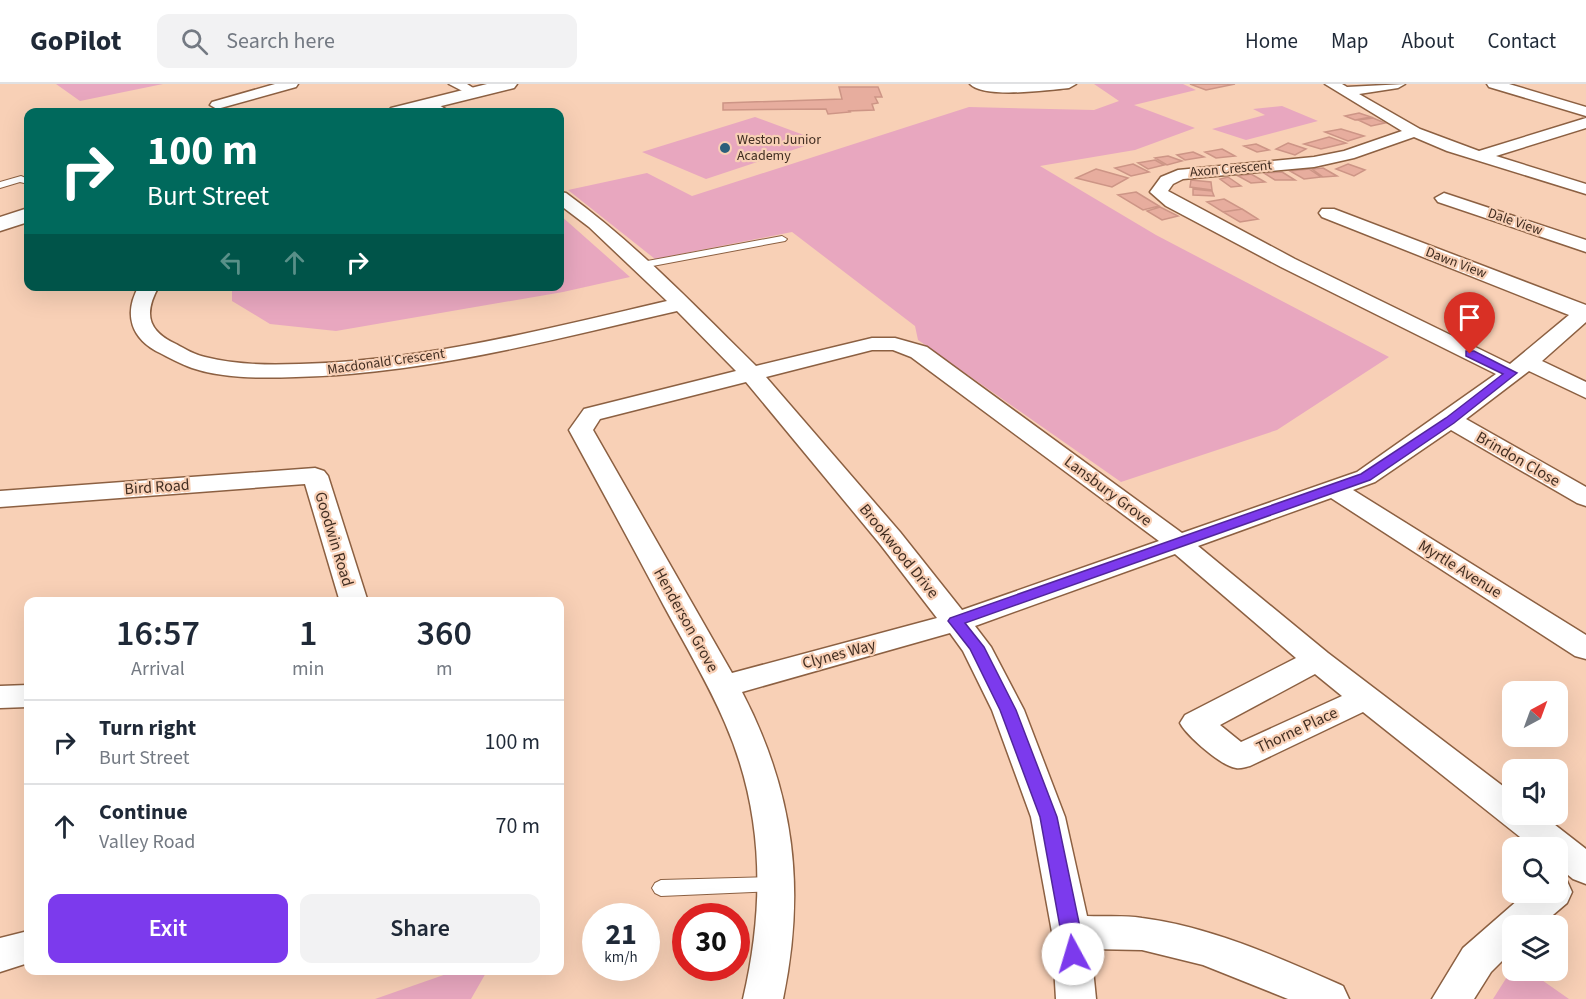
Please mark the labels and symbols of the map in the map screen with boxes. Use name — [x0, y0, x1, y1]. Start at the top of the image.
place label: Weston Junior Academy — [737, 130, 821, 166]
marker: Weston Junior Academy — [718, 141, 732, 155]
street label: Axon Crescent — [1189, 155, 1273, 183]
street label: Dale View — [1485, 203, 1545, 241]
street label: Dawn View — [1423, 242, 1489, 284]
pin — [1444, 292, 1495, 354]
street label: Macdonald Crescent — [326, 344, 446, 380]
street label: Brindon Close — [1472, 426, 1564, 492]
street label: Lansbury Grove — [1060, 451, 1156, 531]
street label: Bird Road — [124, 474, 190, 500]
street label: Goodwin Road — [309, 489, 359, 589]
street label: Brookwood Drive — [854, 499, 944, 603]
street label: Myrtle Avenue — [1414, 535, 1506, 603]
street label: Henderson Grove — [648, 564, 724, 676]
street label: Clynes Way — [800, 634, 879, 674]
north arrow — [1502, 681, 1568, 747]
street label: Thorne Place — [1253, 702, 1341, 758]
speed limit sign: 30 — [672, 903, 750, 981]
position arrow — [1041, 922, 1105, 986]

